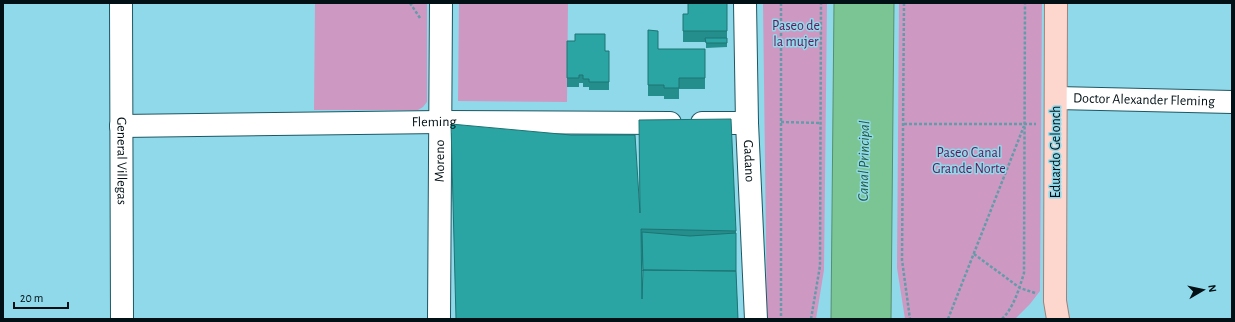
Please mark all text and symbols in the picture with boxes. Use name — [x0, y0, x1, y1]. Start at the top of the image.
park label: Paseo de la mujer — [772, 19, 820, 49]
street label: Doctor Alexander Fleming — [1073, 91, 1215, 109]
street label: Eduardo Gelonch — [1049, 106, 1063, 198]
street label: Fleming — [412, 115, 457, 129]
street label: General Villegas — [114, 117, 129, 205]
water label: Canal Principal — [856, 120, 872, 202]
street label: Gadano — [741, 139, 757, 183]
street label: Moreno — [433, 140, 447, 182]
park label: Paseo Canal Grande Norte — [932, 146, 1006, 176]
north arrow — [1183, 270, 1223, 310]
scale bar — [14, 284, 68, 310]
text: N — [1206, 284, 1218, 293]
text: 20 m — [20, 292, 43, 304]

